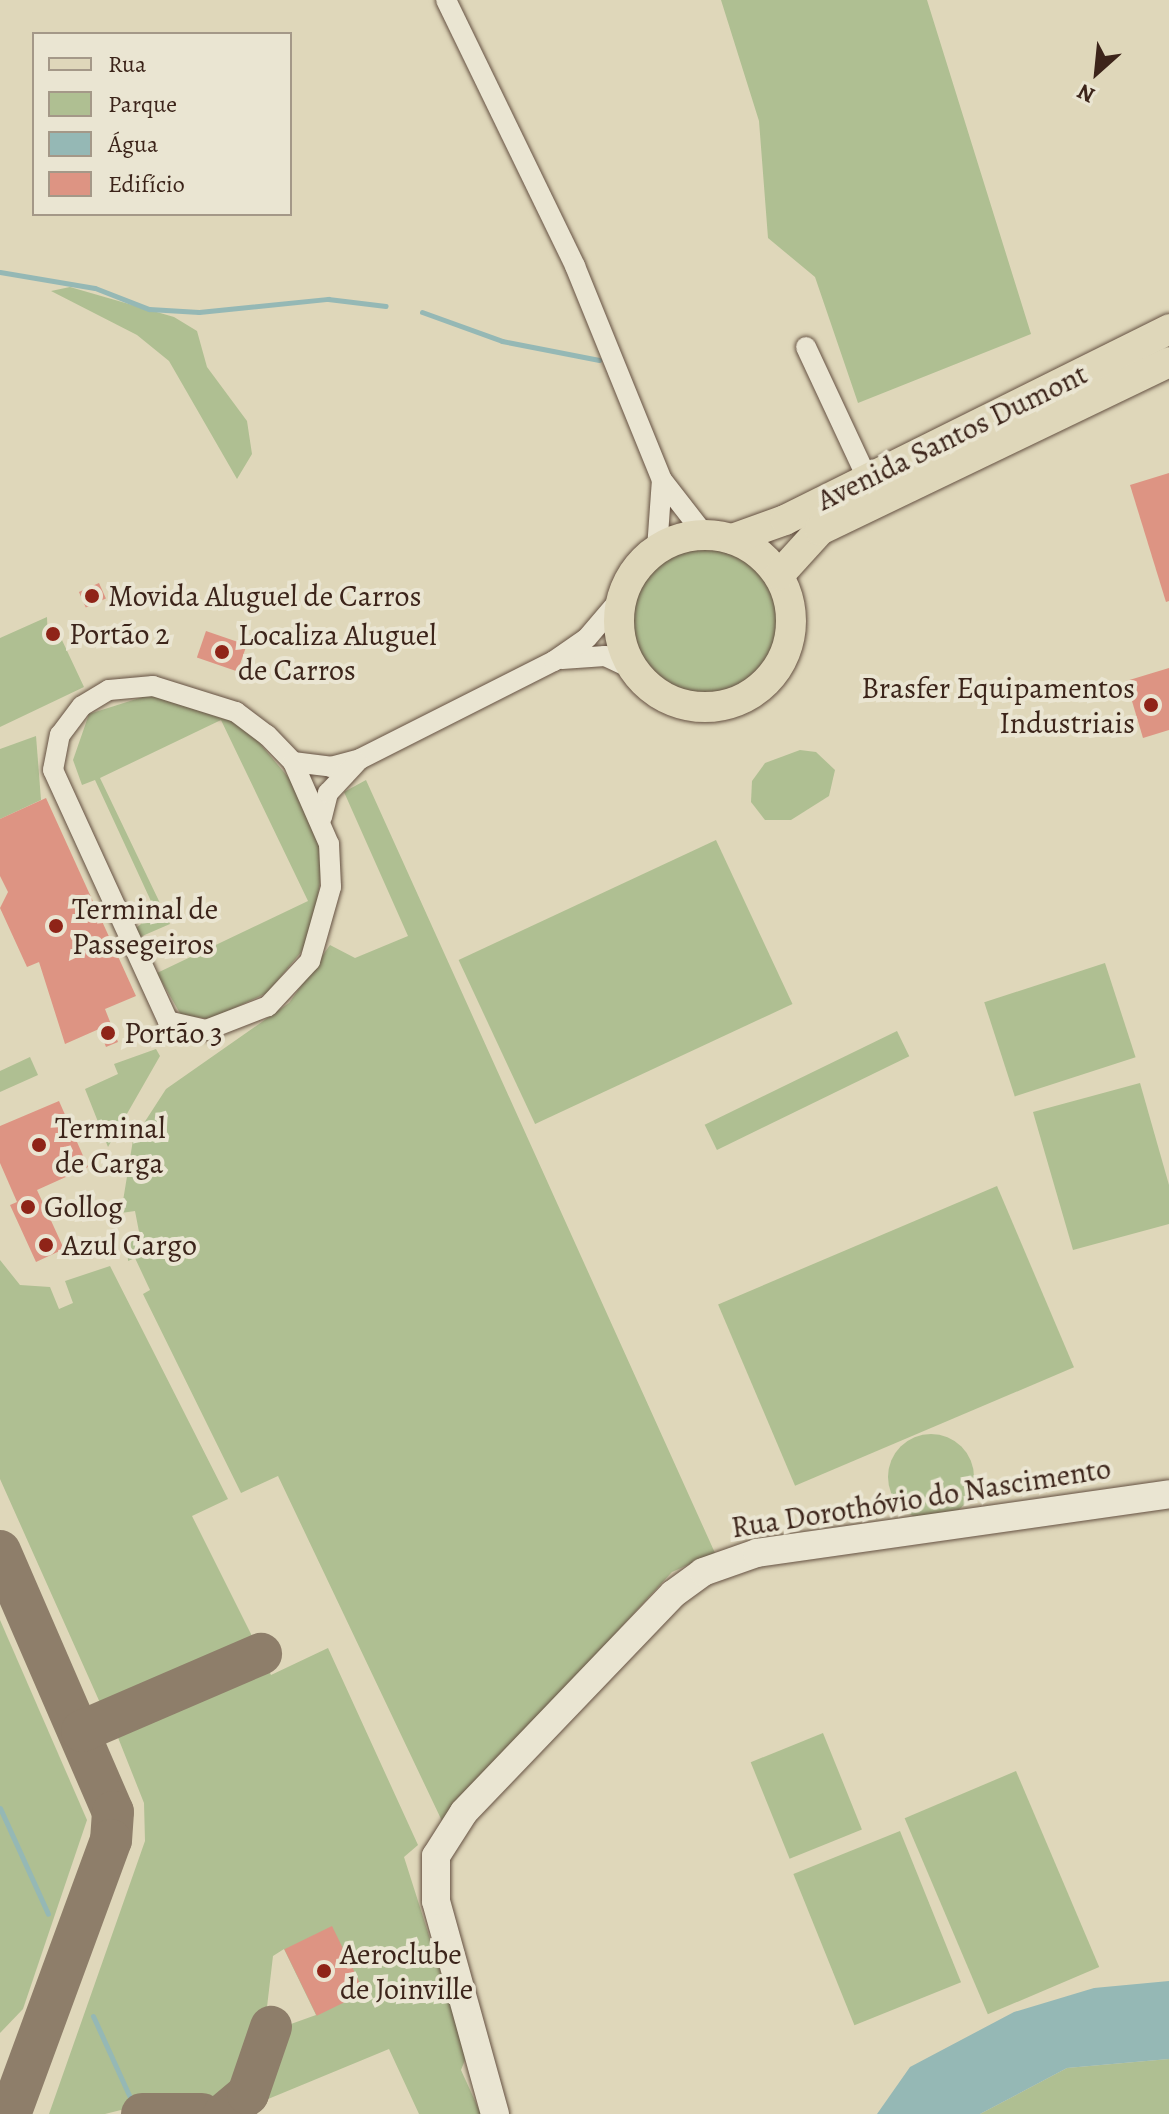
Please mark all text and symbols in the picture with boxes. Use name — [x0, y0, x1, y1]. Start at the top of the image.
legend — [32, 32, 292, 216]
north arrow — [1057, 32, 1137, 112]
text: Rua — [108, 48, 146, 80]
text: N — [1072, 76, 1100, 110]
text: Parque — [108, 88, 177, 120]
text: Água — [108, 128, 158, 160]
text: Edifício — [108, 168, 185, 200]
street label: Avenida Santos Dumont — [811, 356, 1093, 518]
place label: Movida Aluguel de Carros — [108, 578, 421, 614]
marker: Movida Aluguel de Carros — [83, 587, 101, 605]
place label: Portão 2 — [69, 616, 170, 652]
place label: Localiza Aluguel de Carros — [238, 617, 437, 688]
marker: Portão 2 — [44, 625, 62, 643]
marker: Localiza Aluguel de Carros — [213, 643, 231, 661]
place label: Brasfer Equipamentos Industriais — [861, 670, 1135, 740]
marker: Brasfer Equipamentos Industriais — [1142, 696, 1160, 714]
place label: Terminal de Passegeiros — [72, 891, 218, 962]
marker: Terminal de Passegeiros — [47, 917, 65, 935]
place label: Portão 3 — [124, 1015, 223, 1051]
marker: Portão 3 — [99, 1024, 117, 1042]
place label: Terminal de Carga — [55, 1110, 166, 1180]
marker: Terminal de Carga — [30, 1136, 48, 1154]
place label: Gollog — [44, 1189, 123, 1225]
marker: Gollog — [19, 1198, 37, 1216]
place label: Azul Cargo — [62, 1227, 197, 1263]
marker: Azul Cargo — [37, 1236, 55, 1254]
street label: Rua Dorothóvio do Nascimento — [729, 1450, 1113, 1546]
place label: Aeroclube de Joinville — [340, 1936, 473, 2006]
marker: Aeroclube de Joinville — [315, 1962, 333, 1980]

